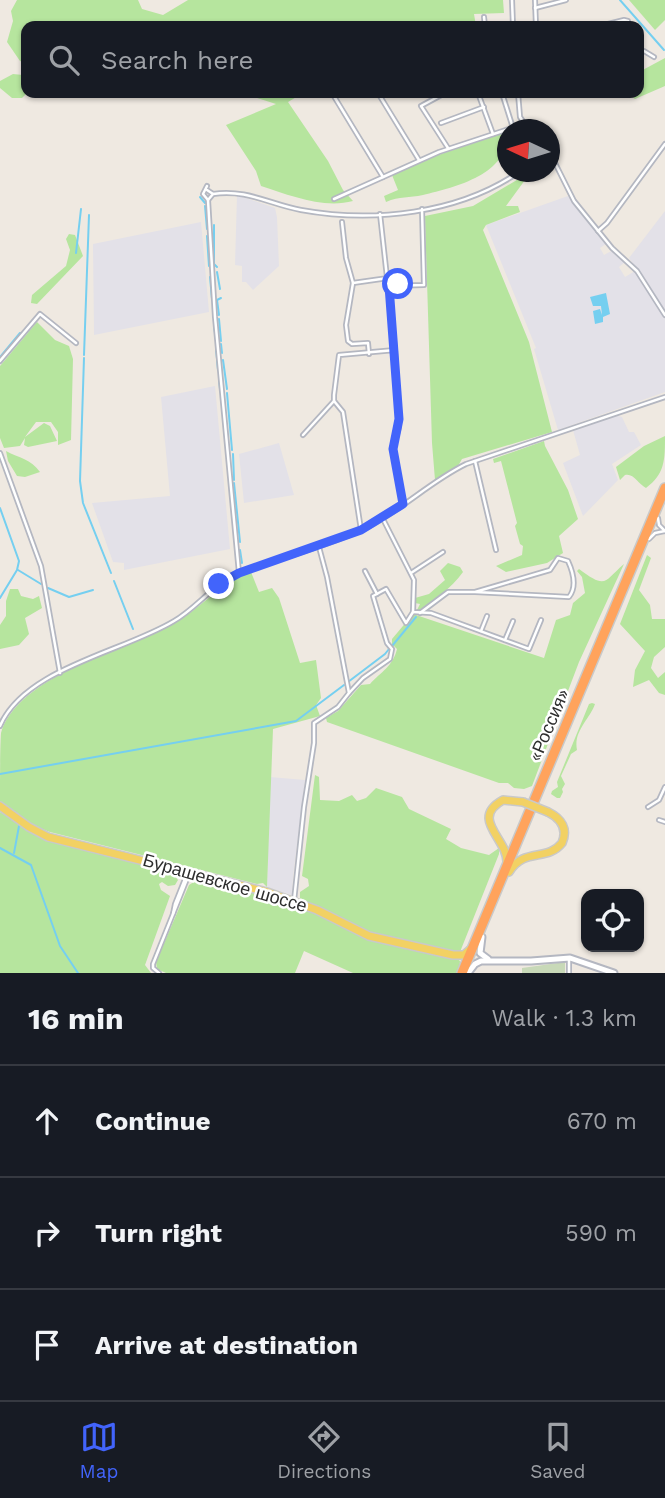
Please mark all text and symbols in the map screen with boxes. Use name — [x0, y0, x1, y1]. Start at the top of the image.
search box — [21, 21, 644, 98]
icon: search — [45, 41, 83, 79]
text: Search here — [101, 45, 253, 75]
north arrow — [497, 119, 560, 182]
route start — [382, 268, 413, 299]
route end — [203, 568, 234, 599]
street label: «Россия» — [524, 685, 573, 764]
street label: Бурашевское шоссе — [141, 849, 310, 916]
map controls — [581, 889, 644, 952]
button: locate — [581, 889, 644, 952]
text: 16 min — [28, 1001, 124, 1036]
text: Walk · 1.3 km — [492, 1005, 637, 1032]
icon: ahead — [28, 1102, 66, 1140]
text: Continue — [95, 1106, 211, 1136]
text: 670 m — [567, 1108, 637, 1135]
icon: right — [28, 1214, 66, 1252]
text: Turn right — [95, 1218, 222, 1248]
text: 590 m — [565, 1220, 637, 1247]
icon: arrive — [28, 1326, 66, 1364]
text: Arrive at destination — [95, 1330, 358, 1360]
tab: Map — [80, 1418, 118, 1483]
tab: Directions — [277, 1418, 371, 1483]
tab: Saved — [530, 1418, 585, 1483]

